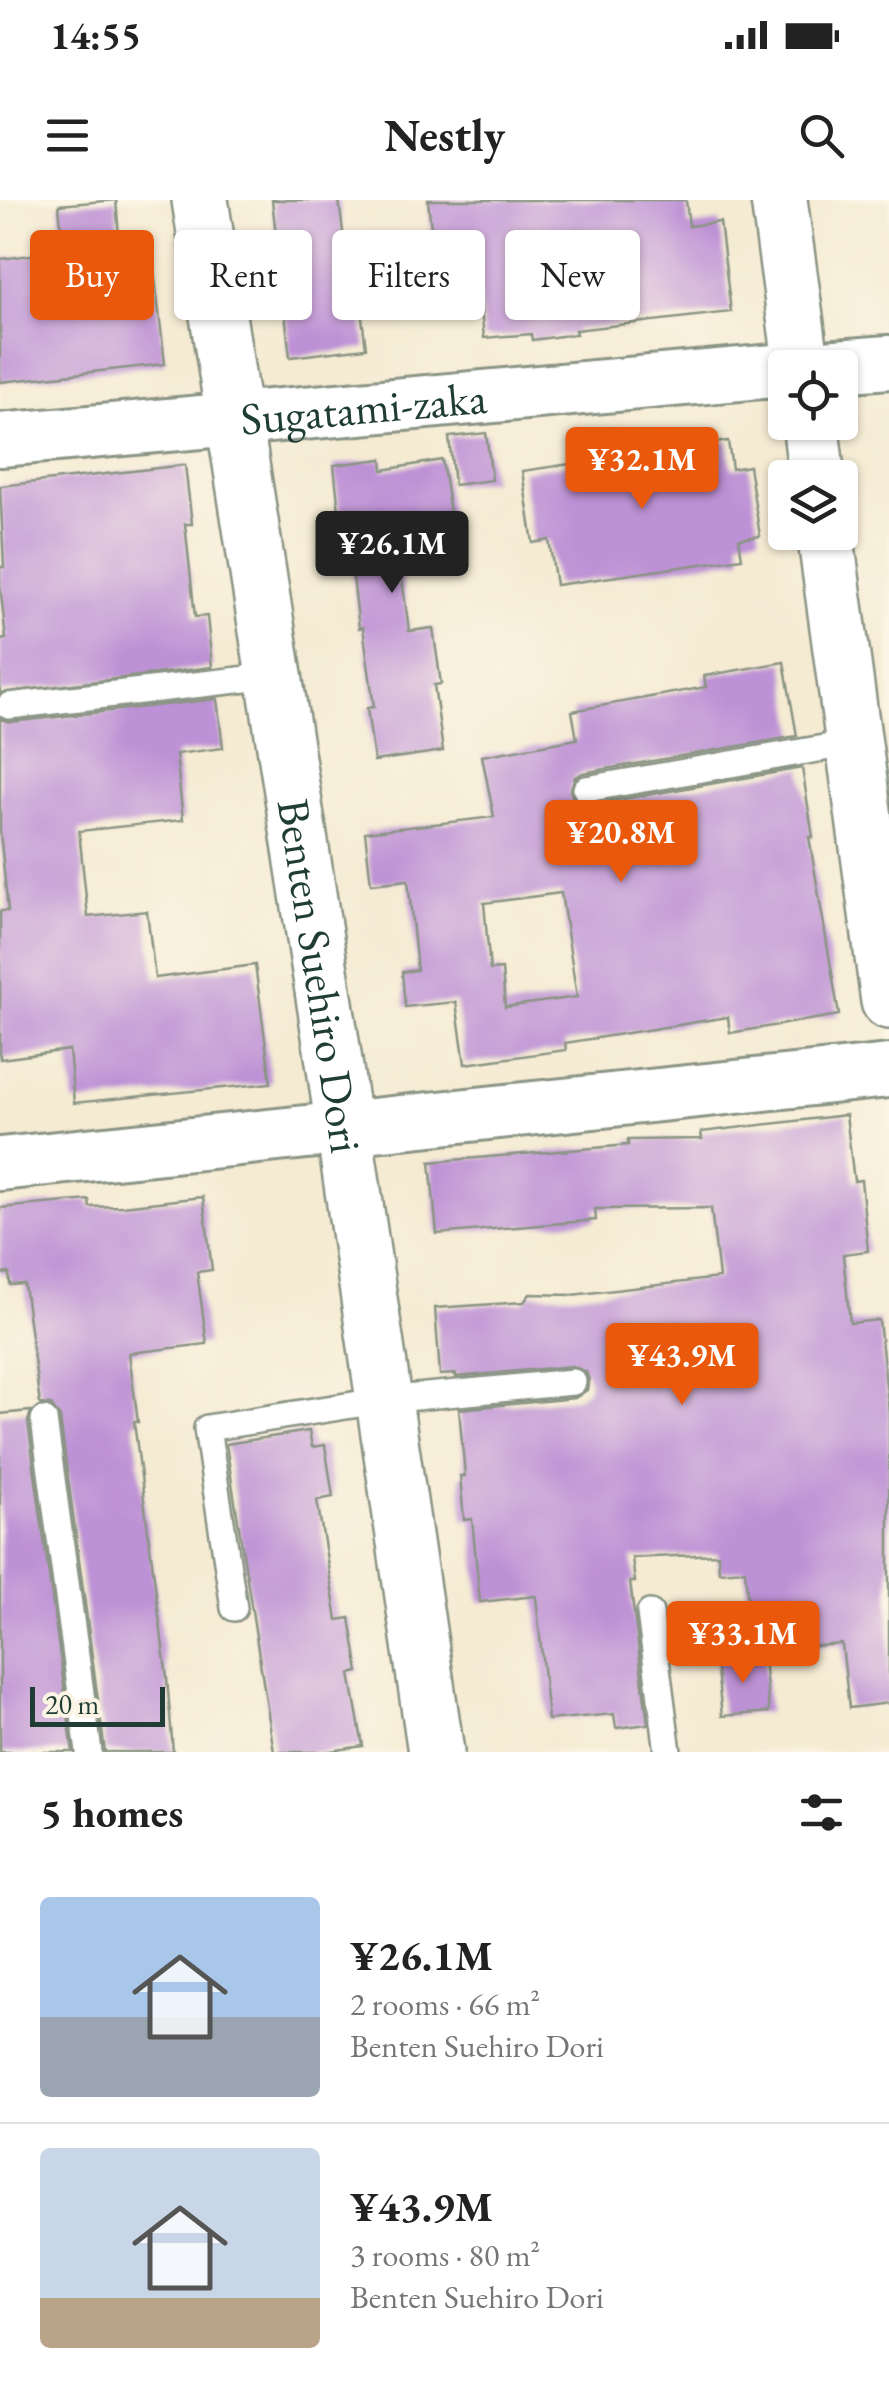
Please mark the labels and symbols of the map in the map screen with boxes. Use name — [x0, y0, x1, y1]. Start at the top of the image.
street label: Sugatami-zaka — [238, 368, 489, 447]
pin: ¥32.1M — [561, 427, 723, 512]
pin: ¥26.1M — [311, 511, 473, 596]
street label: Benten Suehiro Dori — [265, 795, 376, 1157]
pin: ¥20.8M — [540, 800, 702, 885]
pin: ¥43.9M — [601, 1323, 763, 1408]
pin: ¥33.1M — [662, 1601, 824, 1686]
scale bar — [30, 1682, 165, 1726]

